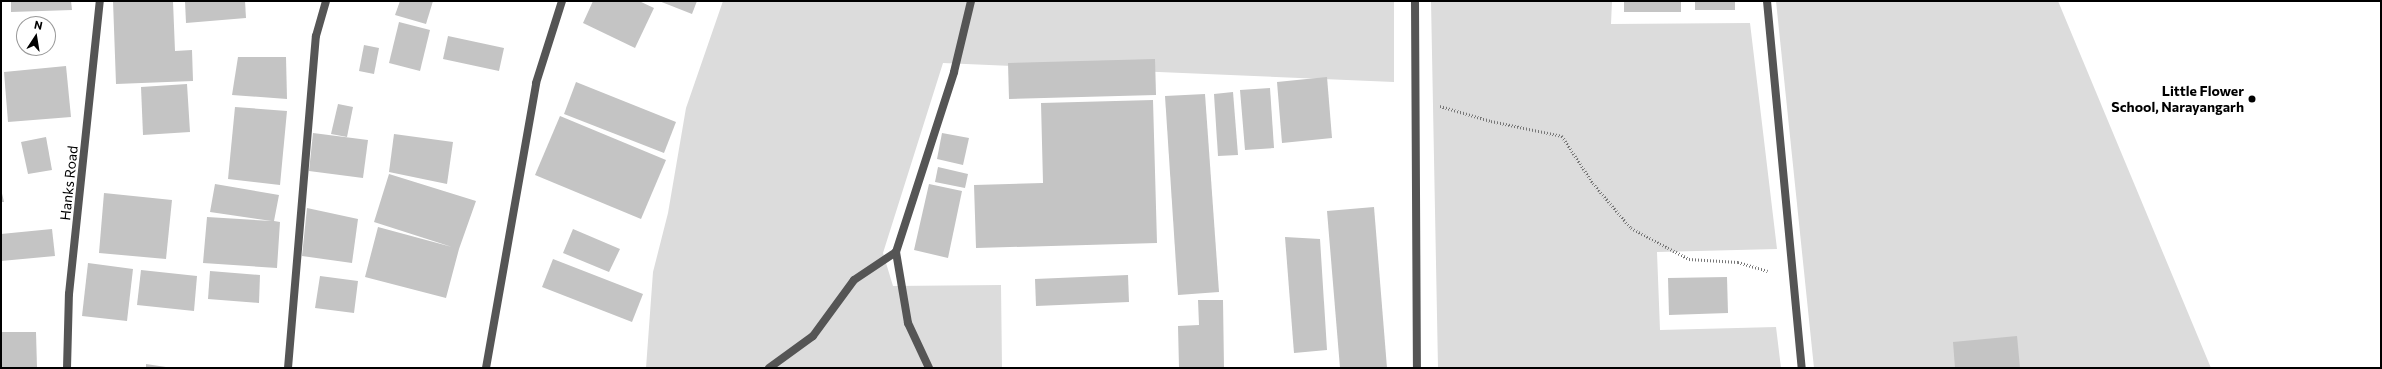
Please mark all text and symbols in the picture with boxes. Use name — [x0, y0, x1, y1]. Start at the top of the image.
north arrow — [16, 16, 56, 56]
text: N — [33, 18, 44, 32]
place label: Little Flower School, Narayangarh — [2111, 83, 2244, 116]
marker: Little Flower School, Narayangarh — [2247, 94, 2257, 104]
street label: Hanks Road — [57, 145, 81, 221]

